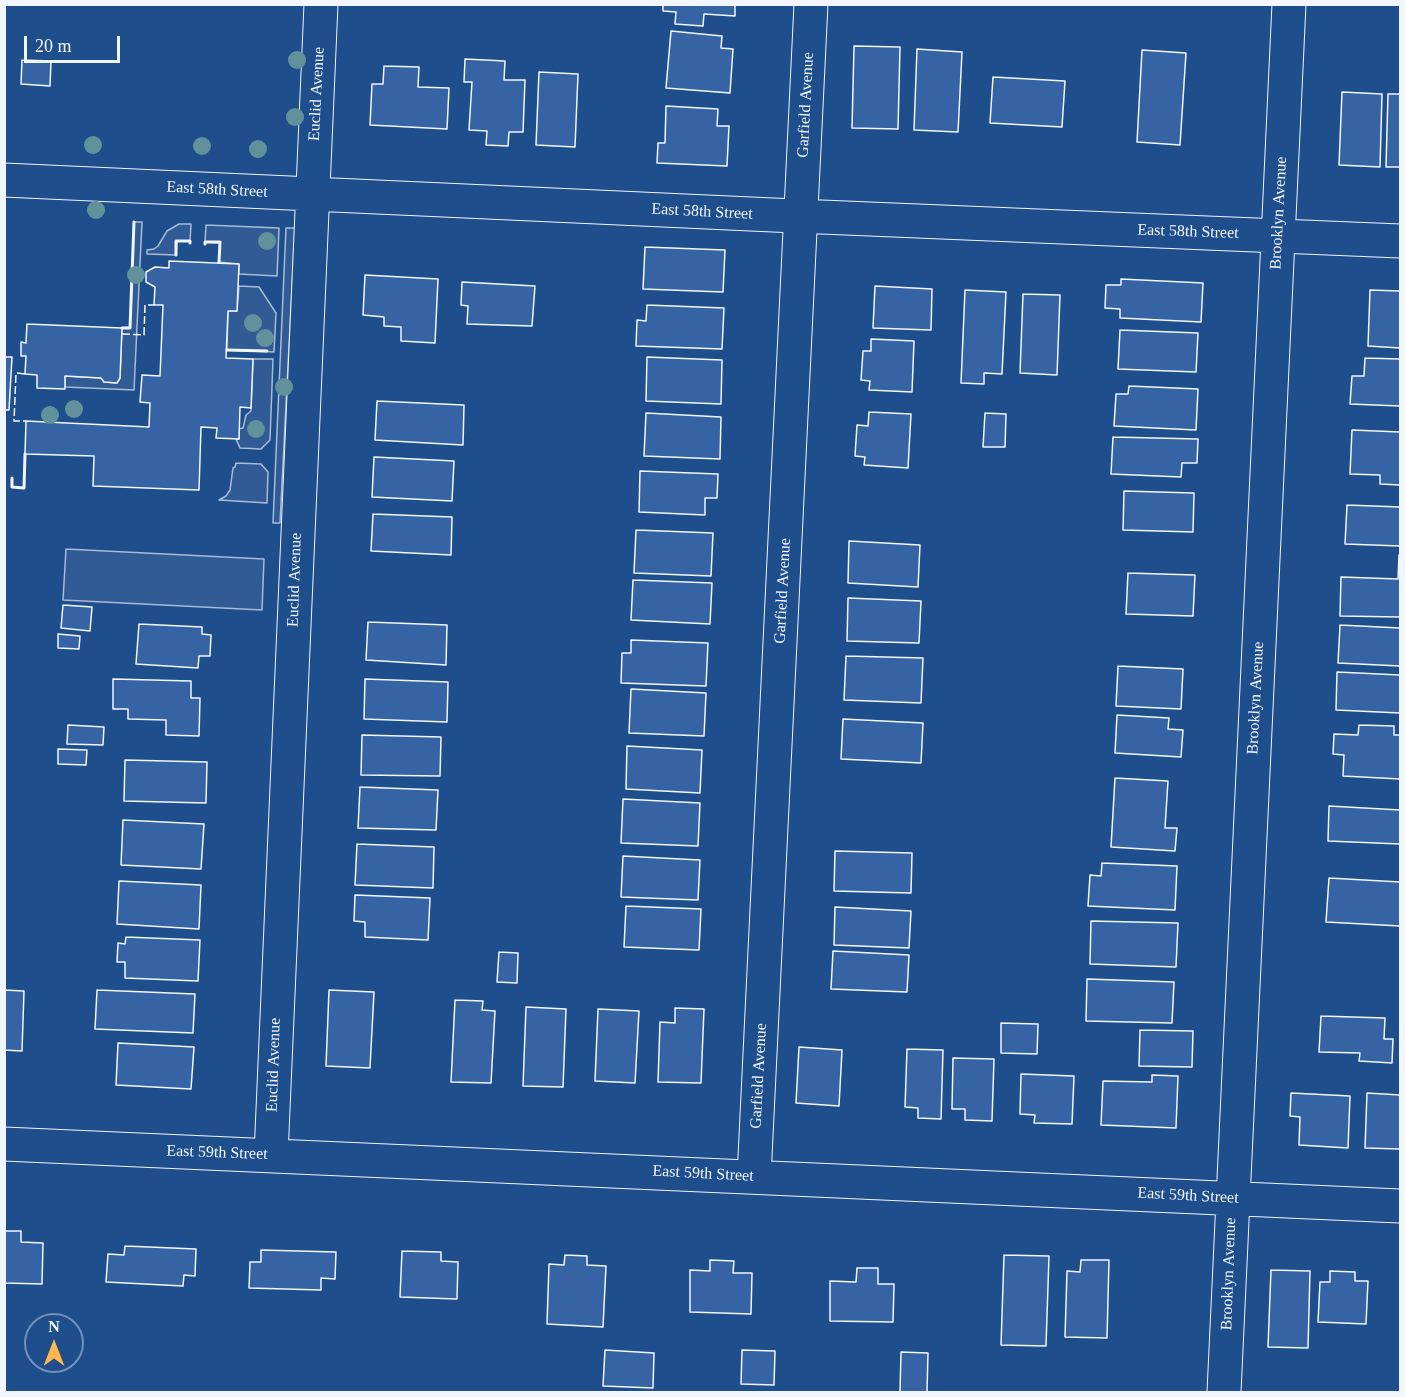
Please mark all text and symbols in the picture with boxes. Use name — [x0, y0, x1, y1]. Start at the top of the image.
scale bar — [27, 24, 123, 62]
text: 20 m — [35, 36, 72, 56]
street label: Euclid Avenue — [305, 46, 329, 142]
street label: Garfield Avenue — [794, 52, 818, 158]
street label: Brooklyn Avenue — [1266, 156, 1292, 270]
street label: East 58th Street — [166, 178, 268, 202]
street label: East 58th Street — [651, 200, 753, 224]
street label: East 58th Street — [1137, 221, 1239, 243]
street label: Euclid Avenue — [284, 533, 306, 627]
street label: Garfield Avenue — [771, 538, 795, 644]
street label: Brooklyn Avenue — [1243, 641, 1269, 755]
street label: Euclid Avenue — [263, 1018, 285, 1112]
street label: Garfield Avenue — [747, 1023, 771, 1129]
street label: East 59th Street — [166, 1142, 268, 1164]
street label: East 59th Street — [652, 1162, 754, 1186]
street label: East 59th Street — [1137, 1184, 1239, 1208]
street label: Brooklyn Avenue — [1217, 1217, 1241, 1331]
north arrow — [24, 1313, 84, 1373]
text: N — [48, 1318, 60, 1335]

